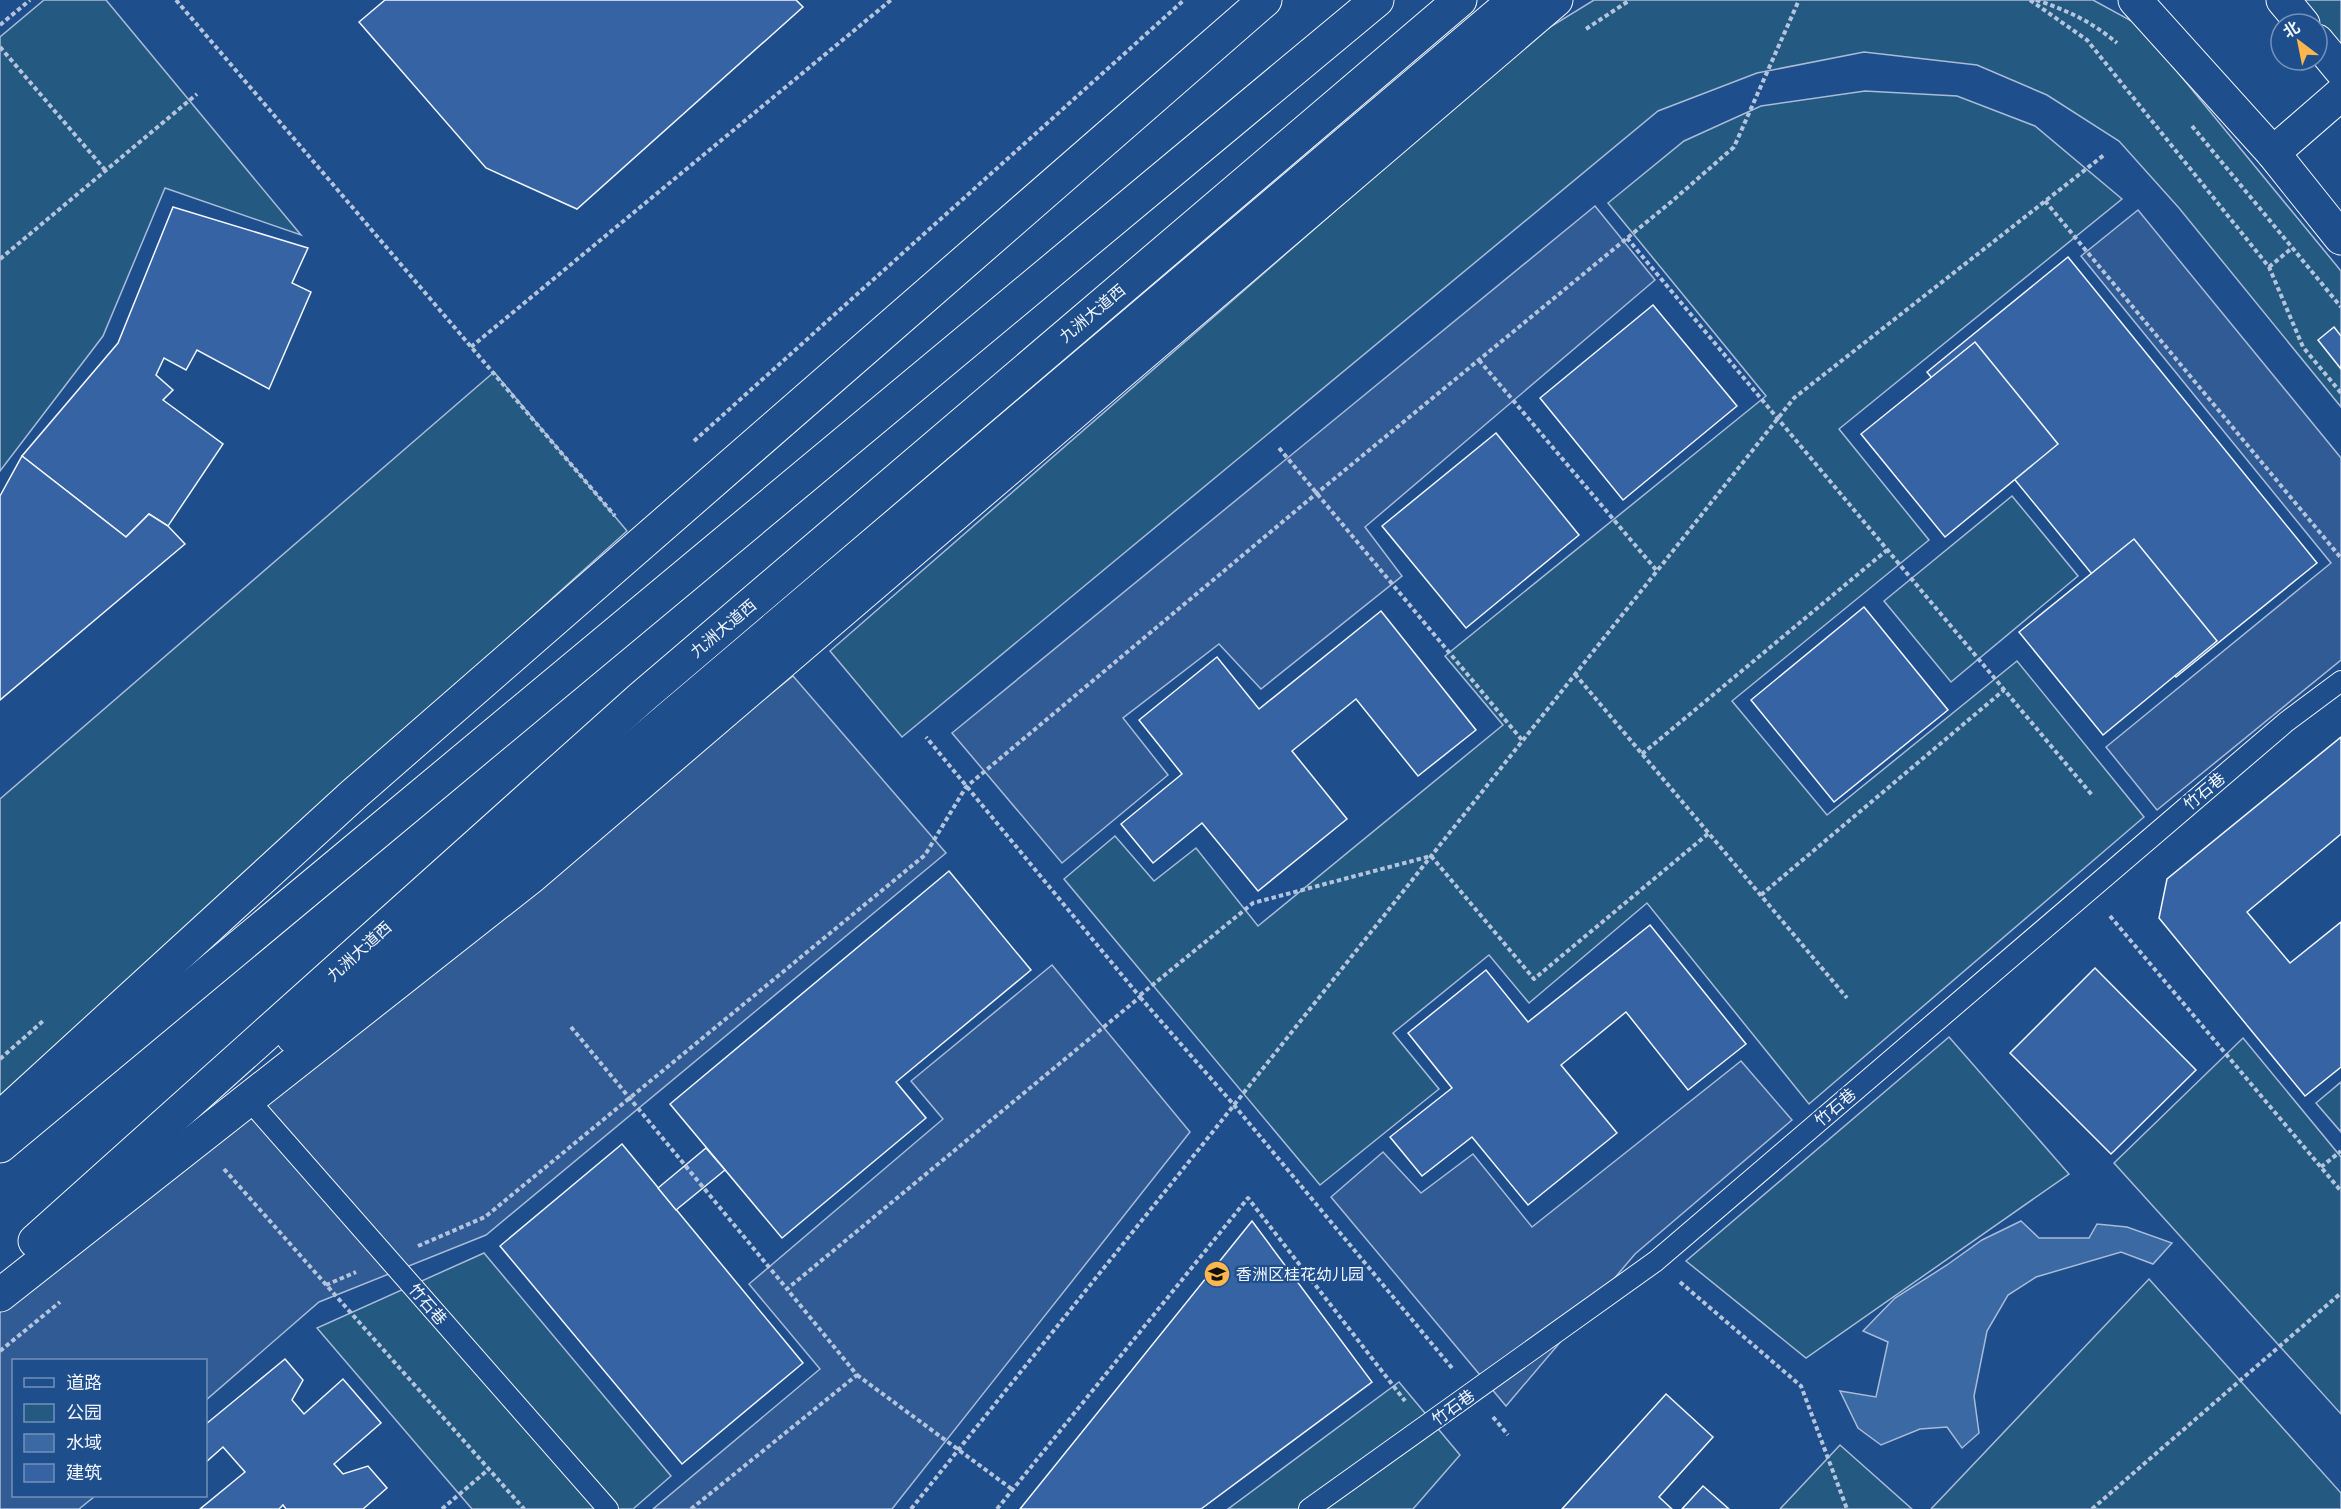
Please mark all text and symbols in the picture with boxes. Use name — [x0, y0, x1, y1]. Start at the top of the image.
north arrow — [2269, 12, 2329, 72]
text: 北 — [2279, 17, 2303, 42]
street label: 九洲大道西 — [1056, 280, 1129, 346]
street label: 九洲大道西 — [687, 595, 760, 661]
street label: 竹石巷 — [2180, 769, 2229, 814]
street label: 九洲大道西 — [323, 918, 395, 985]
street label: 竹石巷 — [1811, 1084, 1860, 1130]
school or university icon: 香洲区桂花幼儿园 — [1202, 1259, 1232, 1289]
place label: 香洲区桂花幼儿园 — [1236, 1265, 1364, 1284]
street label: 竹石巷 — [405, 1280, 451, 1329]
legend — [12, 1359, 207, 1497]
text: 道路 — [66, 1372, 102, 1394]
street label: 竹石巷 — [1428, 1386, 1478, 1429]
text: 公园 — [66, 1402, 102, 1424]
text: 水域 — [66, 1432, 102, 1454]
text: 建筑 — [66, 1462, 102, 1484]

